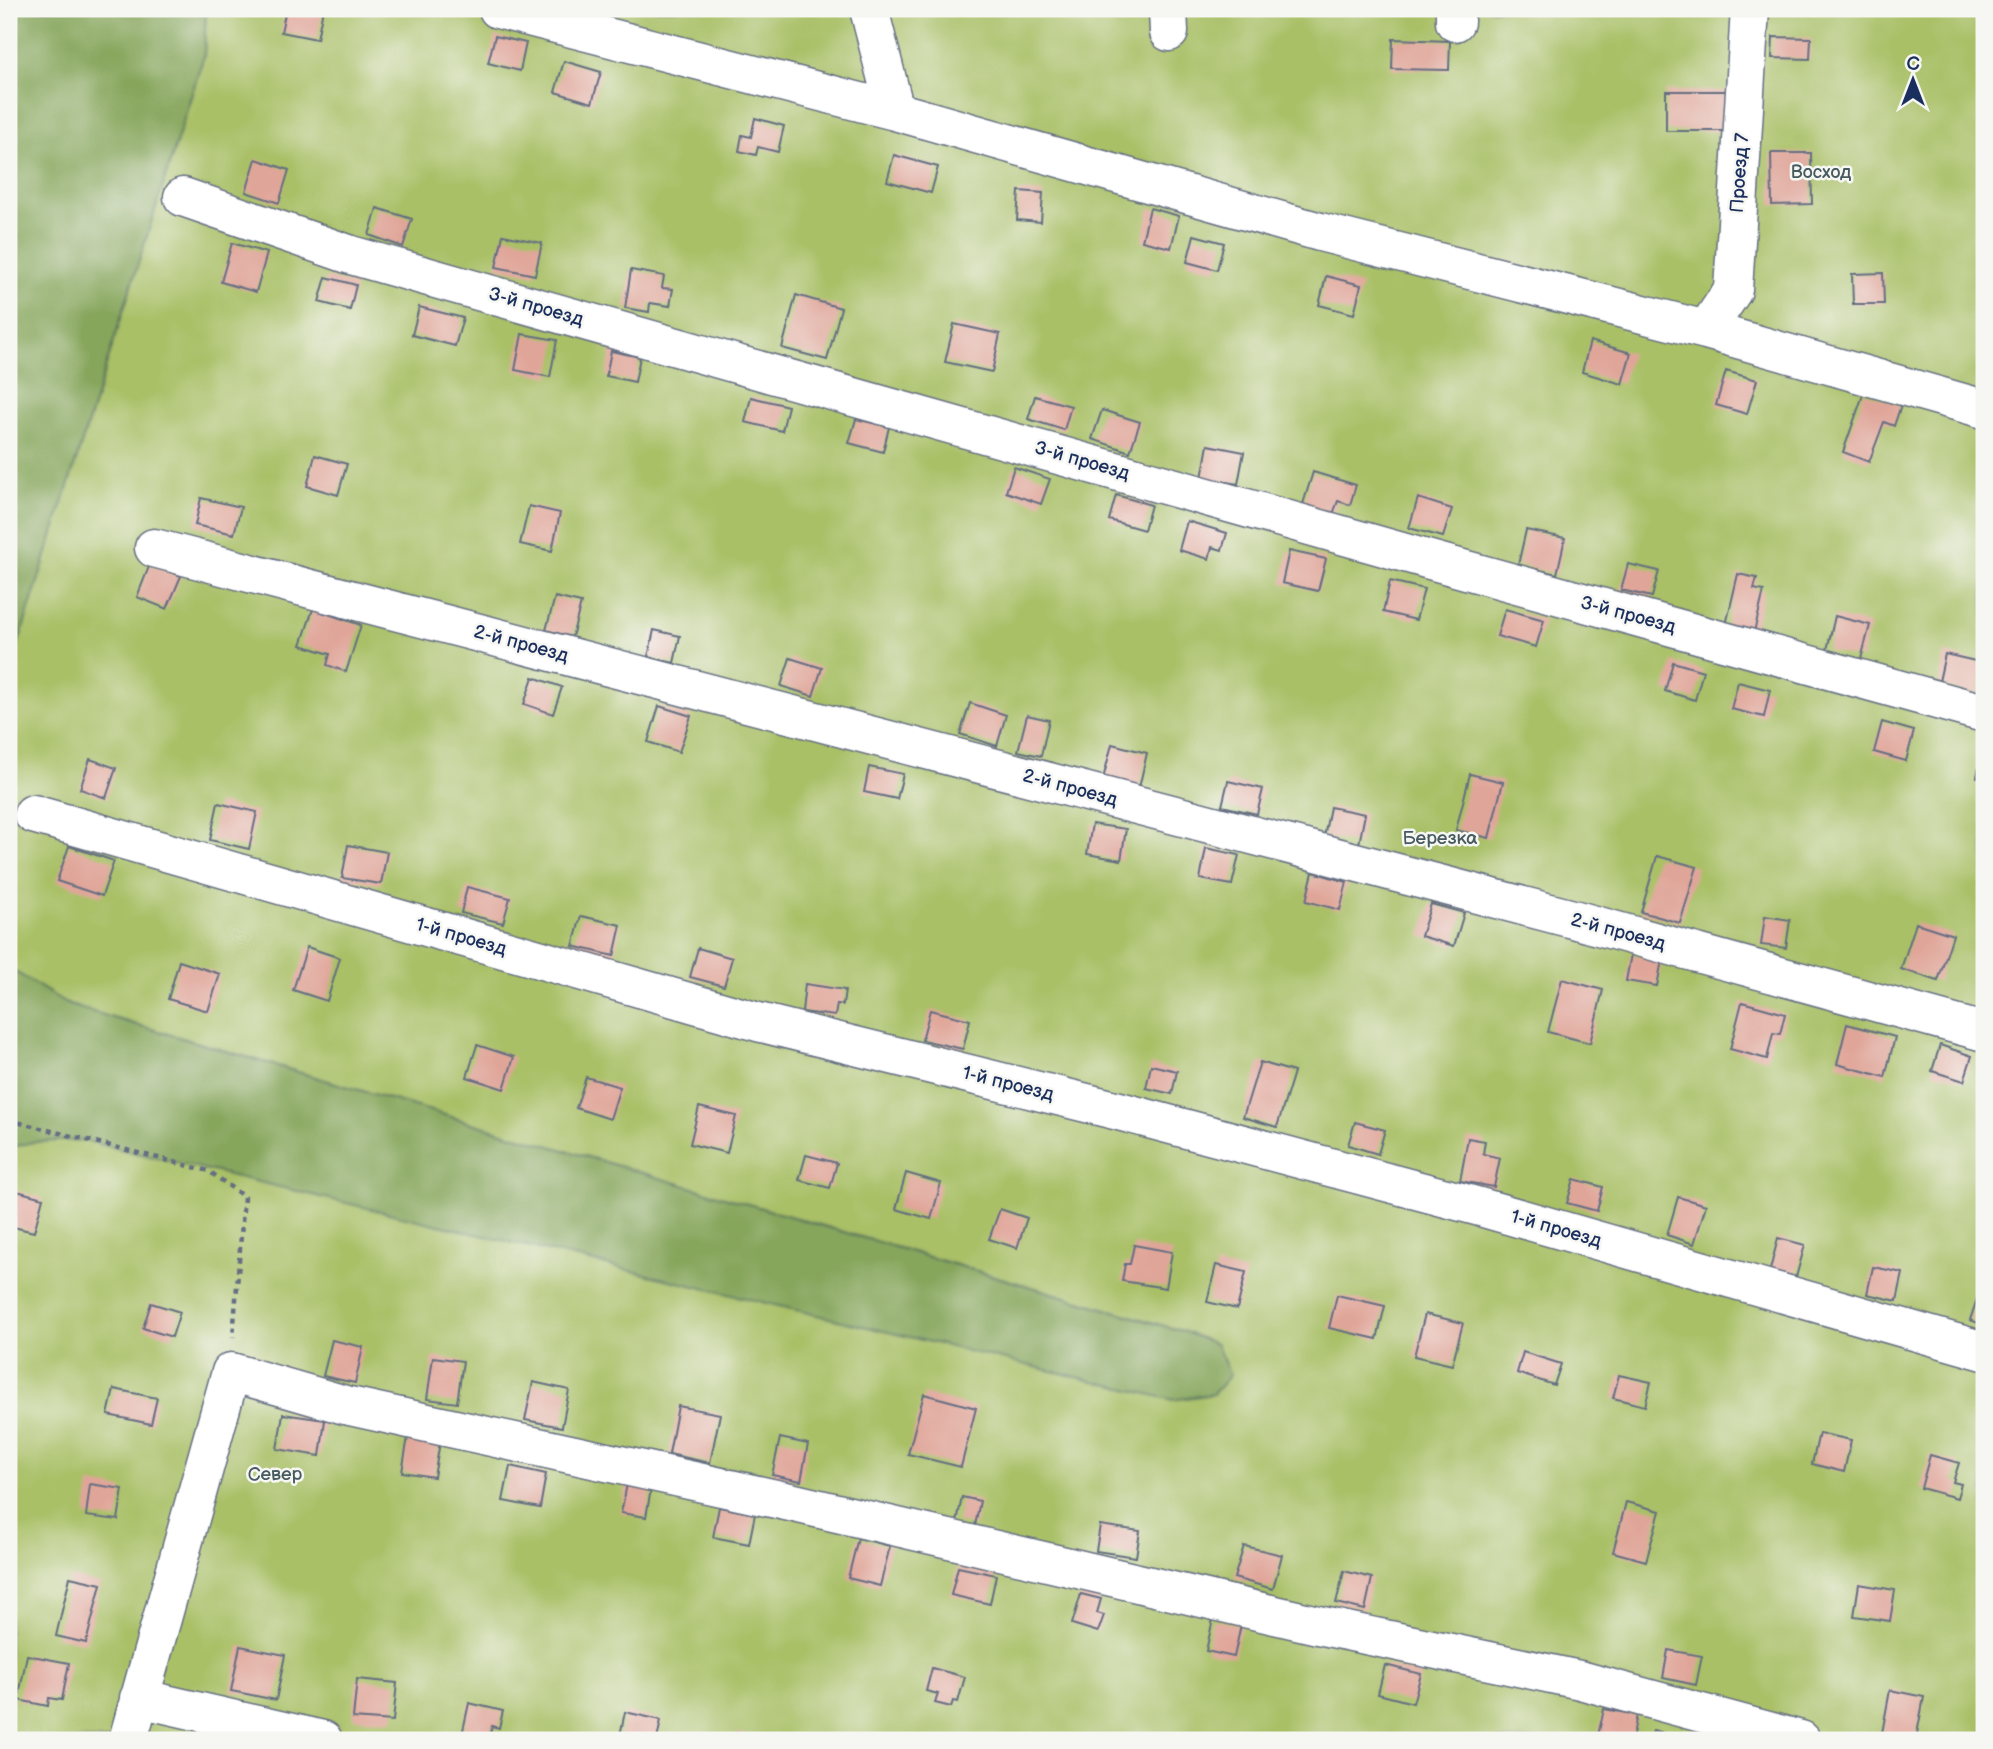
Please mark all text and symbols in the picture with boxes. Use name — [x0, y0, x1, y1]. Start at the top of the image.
north arrow — [1878, 46, 1948, 116]
text: С — [1906, 53, 1920, 76]
street label: Проезд 7 — [1726, 132, 1754, 214]
park label: Восход — [1791, 161, 1852, 184]
street label: 3-й проезд — [486, 283, 586, 332]
street label: 3-й проезд — [1032, 437, 1132, 486]
street label: 3-й проезд — [1578, 591, 1679, 639]
street label: 2-й проезд — [471, 620, 571, 668]
street label: 2-й проезд — [1020, 764, 1120, 812]
park label: Березка — [1402, 827, 1478, 850]
street label: 2-й проезд — [1568, 908, 1668, 956]
street label: 1-й проезд — [413, 913, 509, 961]
street label: 1-й проезд — [960, 1062, 1056, 1107]
street label: 1-й проезд — [1508, 1205, 1604, 1253]
park label: Север — [248, 1463, 303, 1486]

